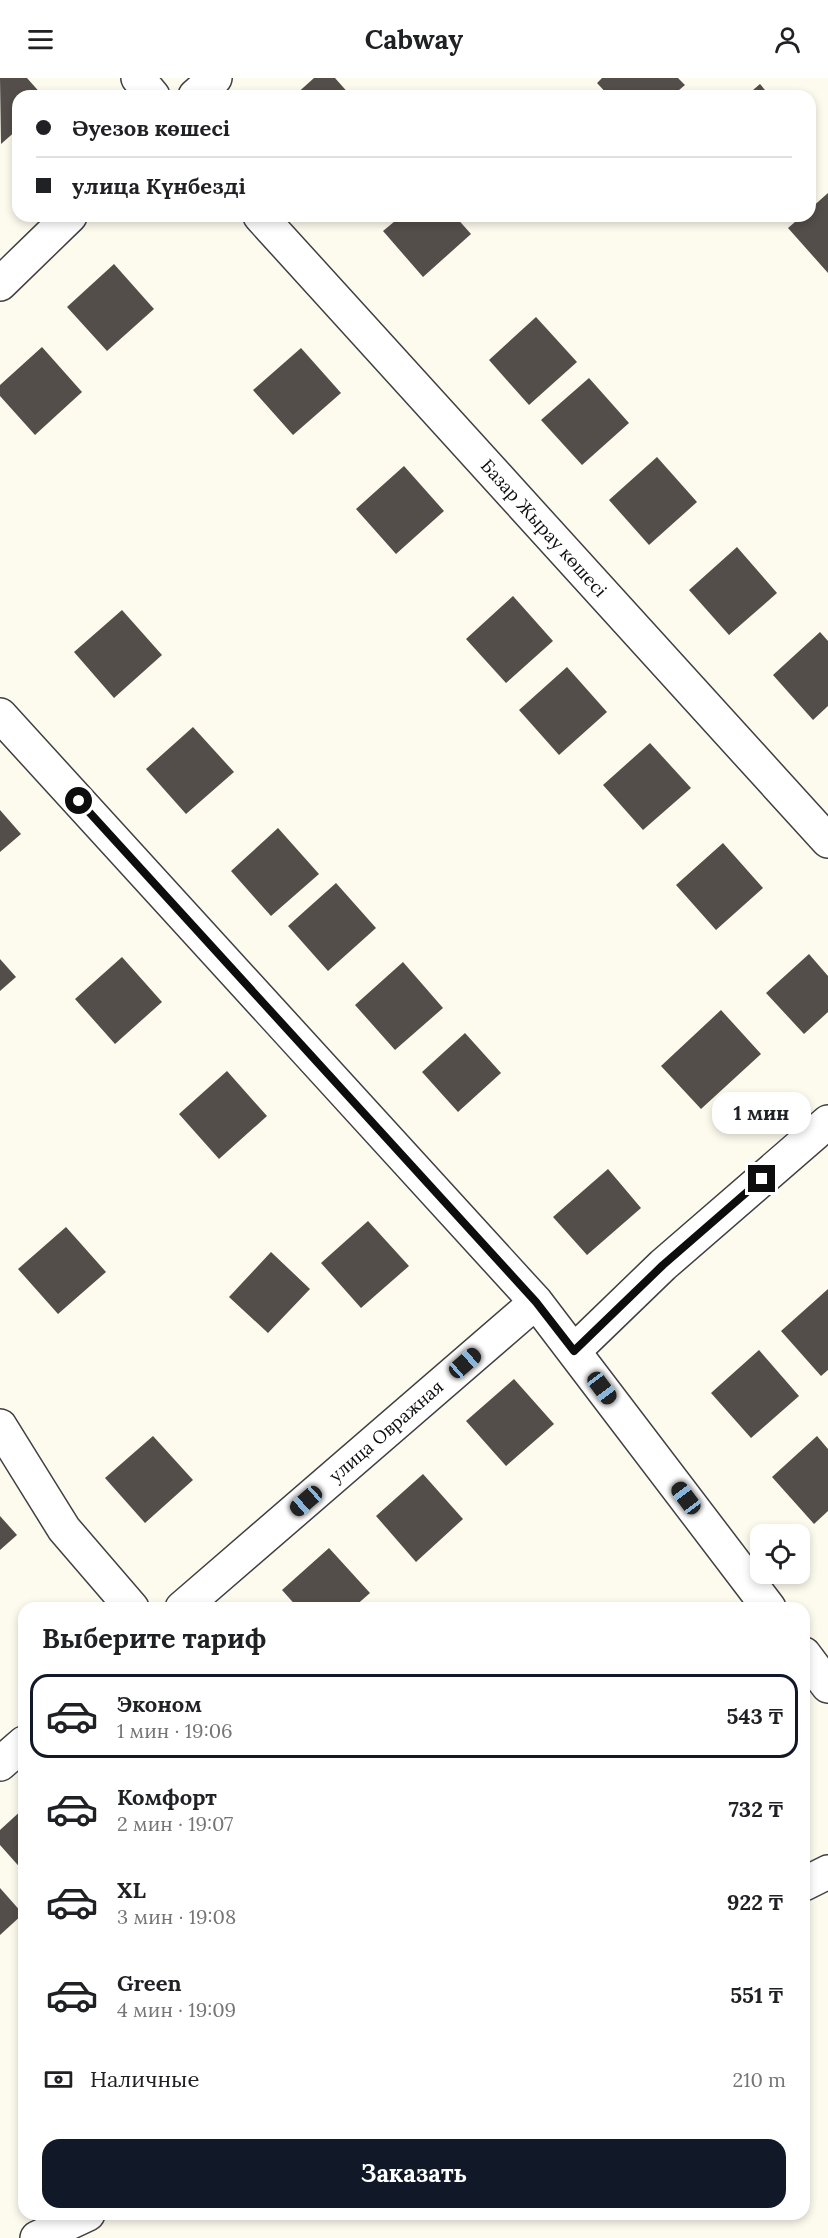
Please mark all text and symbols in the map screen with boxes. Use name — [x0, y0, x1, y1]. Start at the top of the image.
text: Cabway — [365, 22, 463, 56]
icon: menu — [24, 23, 57, 56]
icon: person — [771, 23, 804, 56]
text: Әуезов көшесі — [72, 114, 230, 142]
text: улица Күнбезді — [72, 172, 246, 200]
street label: Базар Жырау көшесі — [476, 454, 612, 602]
route start — [65, 787, 92, 814]
callout: 1 мин — [712, 1092, 812, 1134]
text: 1 мин — [734, 1100, 789, 1125]
route end — [748, 1165, 775, 1192]
car — [446, 1344, 484, 1382]
car — [584, 1368, 620, 1408]
street label: улица Овражная — [324, 1375, 448, 1487]
car — [668, 1478, 704, 1518]
car — [287, 1482, 325, 1520]
map controls — [750, 1524, 810, 1584]
button: locate — [750, 1524, 810, 1584]
text: Выберите тариф — [42, 1621, 266, 1655]
icon: car — [45, 1689, 99, 1743]
text: Эконом — [117, 1690, 202, 1718]
text: 543 ₸ — [726, 1702, 783, 1730]
text: 1 мин · 19:06 — [117, 1718, 233, 1743]
icon: car — [45, 1782, 99, 1836]
text: Комфорт — [117, 1783, 217, 1811]
text: 732 ₸ — [729, 1795, 783, 1823]
text: 2 мин · 19:07 — [117, 1811, 233, 1836]
icon: car — [45, 1875, 99, 1929]
text: XL — [117, 1876, 146, 1904]
text: 922 ₸ — [727, 1888, 783, 1916]
text: 3 мин · 19:08 — [117, 1904, 236, 1929]
icon: car — [45, 1968, 99, 2022]
text: Green — [117, 1969, 182, 1997]
text: 551 ₸ — [730, 1981, 783, 2009]
text: 4 мин · 19:09 — [117, 1997, 236, 2022]
icon: cash — [42, 2063, 75, 2096]
text: Наличные — [90, 2065, 199, 2093]
text: 210 m — [732, 2067, 786, 2092]
button: Заказать — [42, 2139, 786, 2208]

